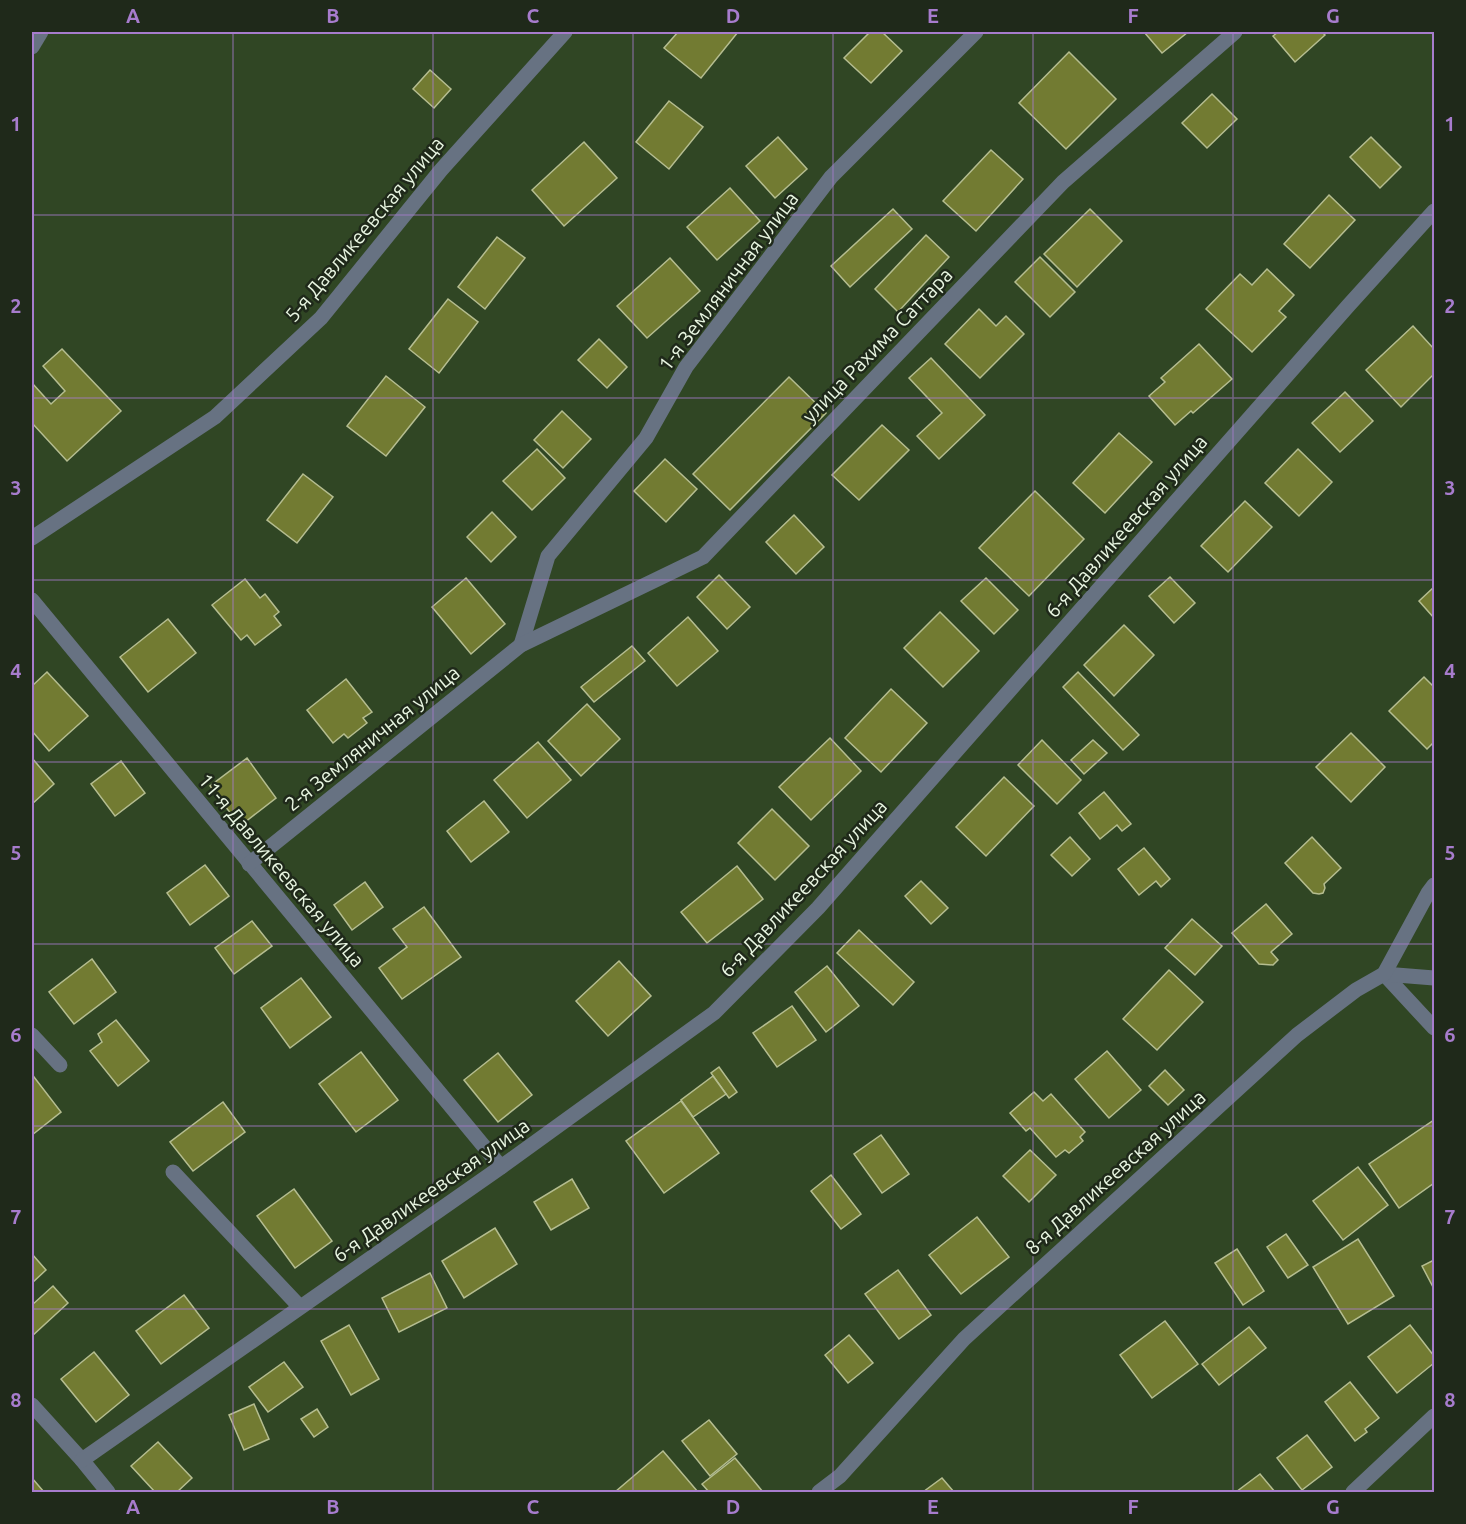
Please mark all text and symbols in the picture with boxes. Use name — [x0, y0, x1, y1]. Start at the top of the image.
text: A — [126, 4, 140, 27]
text: B — [326, 4, 340, 27]
text: C — [527, 4, 540, 27]
text: D — [726, 4, 740, 27]
text: E — [927, 4, 939, 27]
text: F — [1127, 4, 1139, 27]
text: G — [1326, 4, 1340, 27]
text: 1 — [10, 112, 22, 135]
text: 1 — [1444, 112, 1456, 135]
street label: 5-я Давликеевская улица — [280, 132, 448, 326]
street label: 1-я Земляничная улица — [653, 187, 803, 375]
street label: улица Рахима Саттара — [797, 263, 957, 427]
text: 2 — [10, 294, 22, 317]
text: 2 — [1444, 294, 1456, 317]
street label: 6-я Давликеевская улица — [1040, 430, 1212, 622]
text: 3 — [10, 476, 22, 499]
text: 3 — [1444, 476, 1456, 499]
text: 4 — [10, 659, 22, 682]
text: 4 — [1444, 659, 1456, 682]
street label: 2-я Земляничная улица — [280, 661, 464, 815]
street label: 11-я Давликеевская улица — [194, 769, 370, 971]
street label: 6-я Давликеевская улица — [715, 794, 891, 982]
text: 5 — [10, 841, 22, 864]
text: 5 — [1444, 841, 1456, 864]
text: 6 — [10, 1023, 22, 1046]
text: 6 — [1444, 1023, 1456, 1046]
street label: 8-я Давликеевская улица — [1020, 1085, 1210, 1259]
street label: 6-я Давликеевская улица — [328, 1113, 534, 1267]
text: 7 — [10, 1205, 22, 1228]
text: 7 — [1444, 1205, 1456, 1228]
text: 8 — [10, 1388, 22, 1411]
text: 8 — [1444, 1388, 1456, 1411]
text: A — [126, 1495, 140, 1518]
text: B — [326, 1495, 340, 1518]
text: C — [527, 1495, 540, 1518]
text: D — [726, 1495, 740, 1518]
text: E — [927, 1495, 939, 1518]
text: F — [1127, 1495, 1139, 1518]
text: G — [1326, 1495, 1340, 1518]

